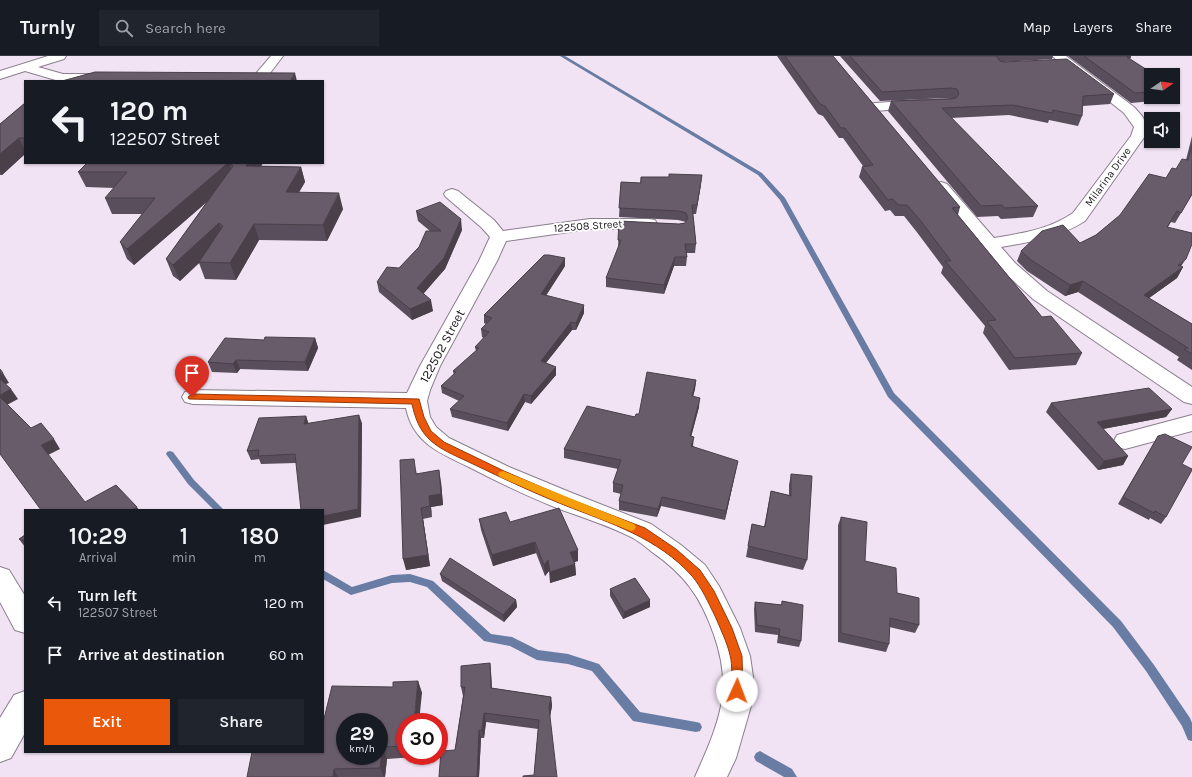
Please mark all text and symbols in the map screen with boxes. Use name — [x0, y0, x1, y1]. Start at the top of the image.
search box — [99, 10, 379, 46]
text: Turnly — [20, 17, 75, 39]
icon: search — [113, 17, 135, 39]
text: Search here — [145, 19, 226, 37]
text: Map — [1023, 19, 1051, 36]
text: Layers — [1073, 19, 1113, 36]
text: Share — [1135, 19, 1172, 36]
north arrow — [1144, 68, 1180, 104]
map controls — [1144, 68, 1180, 148]
text: 120 m — [110, 94, 188, 127]
icon: left — [44, 96, 96, 148]
button: sound — [1144, 112, 1180, 148]
text: 122507 Street — [110, 128, 220, 150]
street label: Milarina Drive — [1082, 145, 1134, 209]
street label: 122508 Street — [553, 217, 623, 235]
street label: 122502 Street — [416, 307, 468, 385]
pin — [175, 356, 209, 397]
icon: arrive — [181, 362, 203, 384]
text: 10:29 — [69, 522, 127, 550]
text: 1 — [180, 522, 188, 550]
text: 180 — [241, 522, 279, 550]
text: Arrival — [79, 550, 117, 565]
text: min — [172, 550, 196, 565]
text: m — [254, 550, 266, 565]
text: Turn left — [78, 587, 137, 605]
icon: left — [44, 592, 66, 614]
text: 120 m — [264, 594, 304, 612]
text: 122507 Street — [78, 605, 157, 620]
icon: arrive — [44, 644, 66, 666]
text: Arrive at destination — [78, 646, 225, 664]
text: 60 m — [269, 646, 304, 664]
position arrow — [716, 670, 758, 712]
button: Exit — [44, 699, 170, 745]
button: Share — [178, 699, 304, 745]
speed limit sign: 30 — [396, 713, 448, 765]
text: 29 — [350, 722, 374, 745]
text: km/h — [349, 743, 375, 755]

